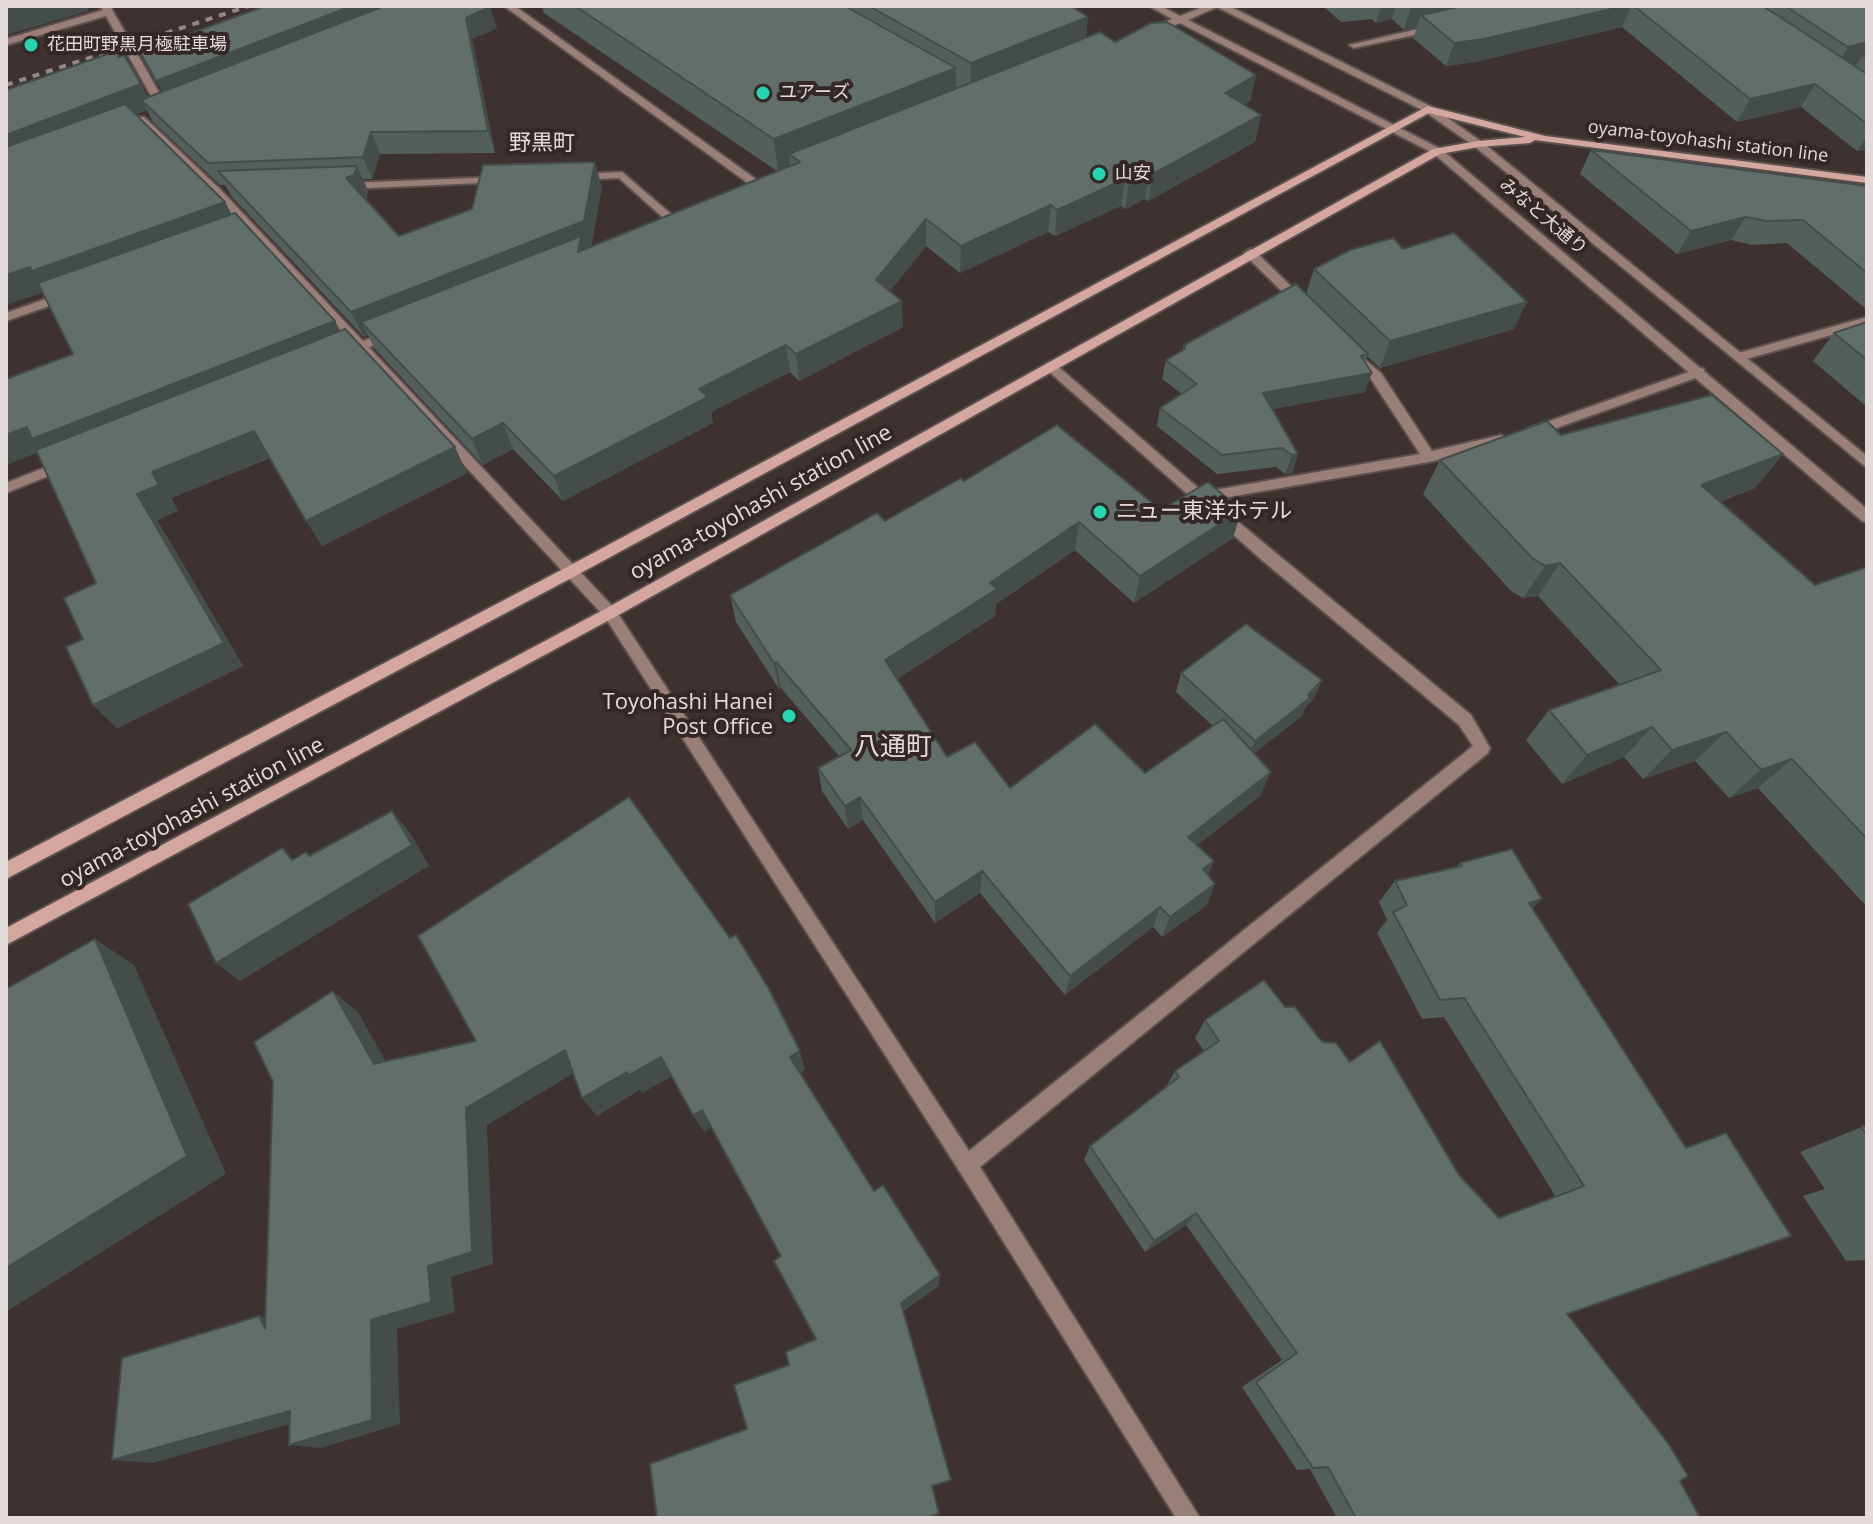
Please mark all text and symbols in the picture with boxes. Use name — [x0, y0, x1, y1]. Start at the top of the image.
place label: 花田町野黒月極駐車場 — [47, 34, 227, 56]
marker: 花田町野黒月極駐車場 — [22, 36, 40, 54]
place label: ユアーズ — [779, 82, 850, 104]
marker: ユアーズ — [754, 84, 772, 102]
street label: oyama-toyohashi station line — [1587, 117, 1829, 167]
district label: 野黒町 — [509, 131, 575, 157]
place label: 山安 — [1115, 163, 1151, 185]
marker: 山安 — [1090, 165, 1108, 183]
street label: みなと大通り — [1495, 174, 1591, 260]
street label: oyama-toyohashi station line — [625, 420, 897, 586]
place label: ニュー東洋ホテル — [1116, 499, 1292, 525]
marker: ニュー東洋ホテル — [1091, 503, 1109, 521]
place label: Toyohashi Hanei Post Office — [603, 690, 773, 742]
marker: Toyohashi Hanei Post Office — [780, 707, 798, 725]
street label: oyama-toyohashi station line — [55, 732, 329, 894]
district label: 八通町 — [854, 732, 932, 764]

